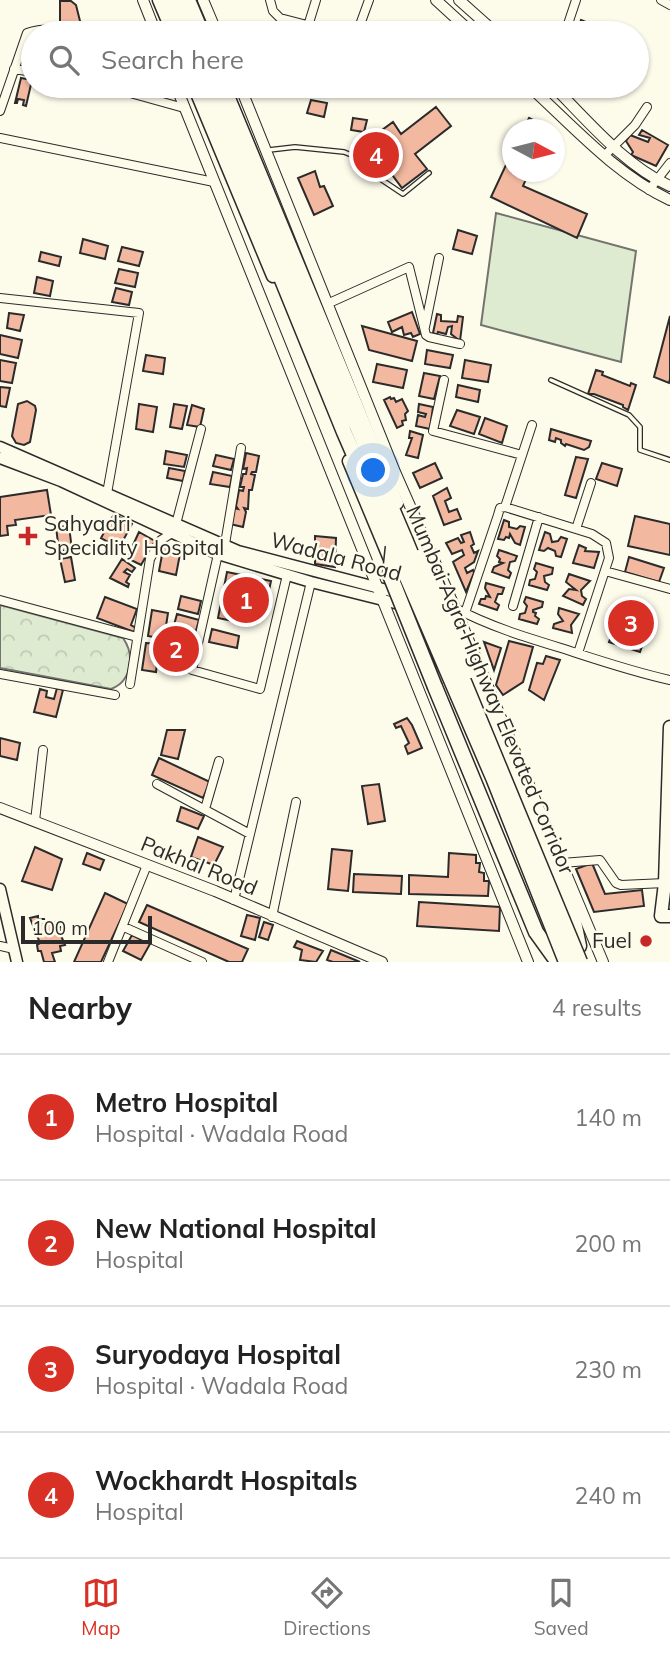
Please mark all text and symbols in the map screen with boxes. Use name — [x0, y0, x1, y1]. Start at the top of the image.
search box — [21, 21, 649, 98]
icon: search — [45, 41, 83, 79]
text: Search here — [101, 43, 244, 76]
north arrow — [502, 119, 565, 182]
pin: 4 — [353, 129, 399, 181]
your location — [356, 453, 390, 487]
street label: Mumbai Agra Highway Elevated Corridor — [401, 501, 581, 878]
place label: Sahyadri Speciality Hospital — [44, 510, 224, 560]
marker: Sahyadri Speciality Hospital — [18, 526, 38, 546]
street label: Wadala Road — [268, 526, 405, 586]
pin: 1 — [223, 574, 269, 626]
pin: 3 — [608, 597, 654, 649]
pin: 2 — [153, 623, 199, 675]
street label: Pakhal Road — [137, 830, 261, 900]
scale bar — [21, 913, 152, 945]
text: 100 m — [32, 916, 88, 940]
place label: Fuel — [592, 927, 632, 953]
marker: Fuel — [638, 933, 654, 949]
text: Nearby — [28, 989, 132, 1027]
text: 4 results — [552, 993, 642, 1022]
text: Metro Hospital — [95, 1086, 278, 1119]
text: 1 — [44, 1103, 58, 1132]
text: 140 m — [574, 1103, 642, 1132]
text: Hospital · Wadala Road — [95, 1119, 348, 1148]
text: New National Hospital — [95, 1212, 376, 1245]
text: 2 — [44, 1229, 58, 1258]
text: 200 m — [574, 1229, 642, 1258]
text: Hospital — [95, 1245, 184, 1274]
text: Suryodaya Hospital — [95, 1338, 341, 1371]
text: 3 — [44, 1355, 58, 1384]
text: 230 m — [574, 1355, 642, 1384]
text: Hospital · Wadala Road — [95, 1371, 348, 1400]
text: Wockhardt Hospitals — [95, 1464, 358, 1497]
text: 4 — [44, 1481, 58, 1510]
text: 240 m — [574, 1481, 642, 1510]
text: Hospital — [95, 1497, 184, 1526]
tab: Map — [81, 1574, 120, 1640]
tab: Directions — [283, 1574, 371, 1640]
tab: Saved — [534, 1574, 589, 1640]

